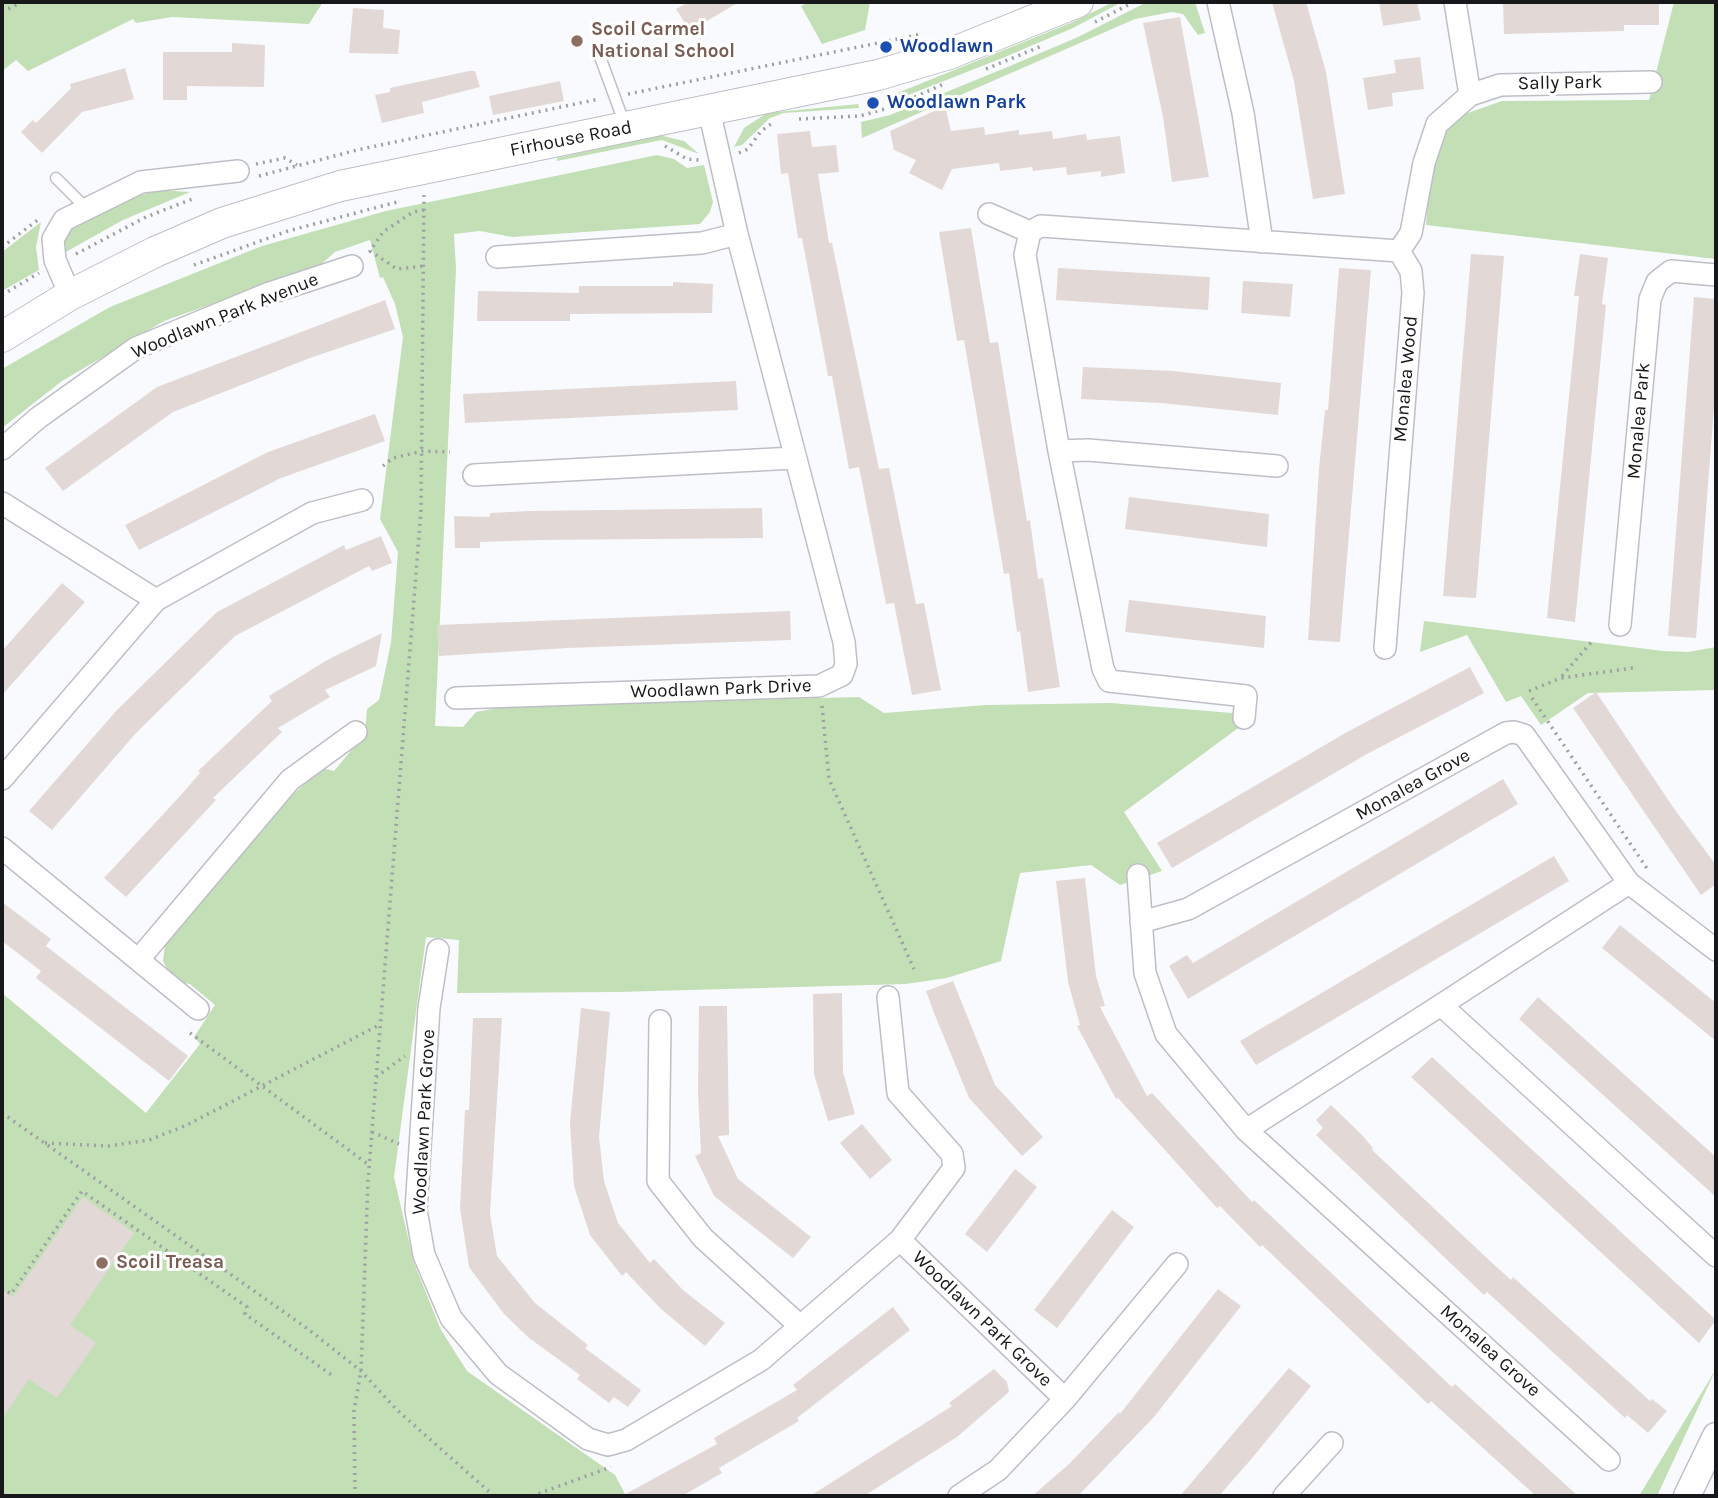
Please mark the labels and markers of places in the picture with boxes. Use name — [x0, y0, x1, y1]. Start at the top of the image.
place label: Scoil Carmel National School — [591, 19, 735, 63]
marker: Scoil Carmel National School — [569, 33, 585, 49]
place label: Woodlawn — [900, 36, 994, 58]
marker: Woodlawn — [878, 39, 894, 55]
place label: Woodlawn Park — [887, 92, 1026, 114]
marker: Woodlawn Park — [865, 95, 881, 111]
place label: Scoil Treasa — [116, 1252, 224, 1274]
marker: Scoil Treasa — [94, 1255, 110, 1271]

